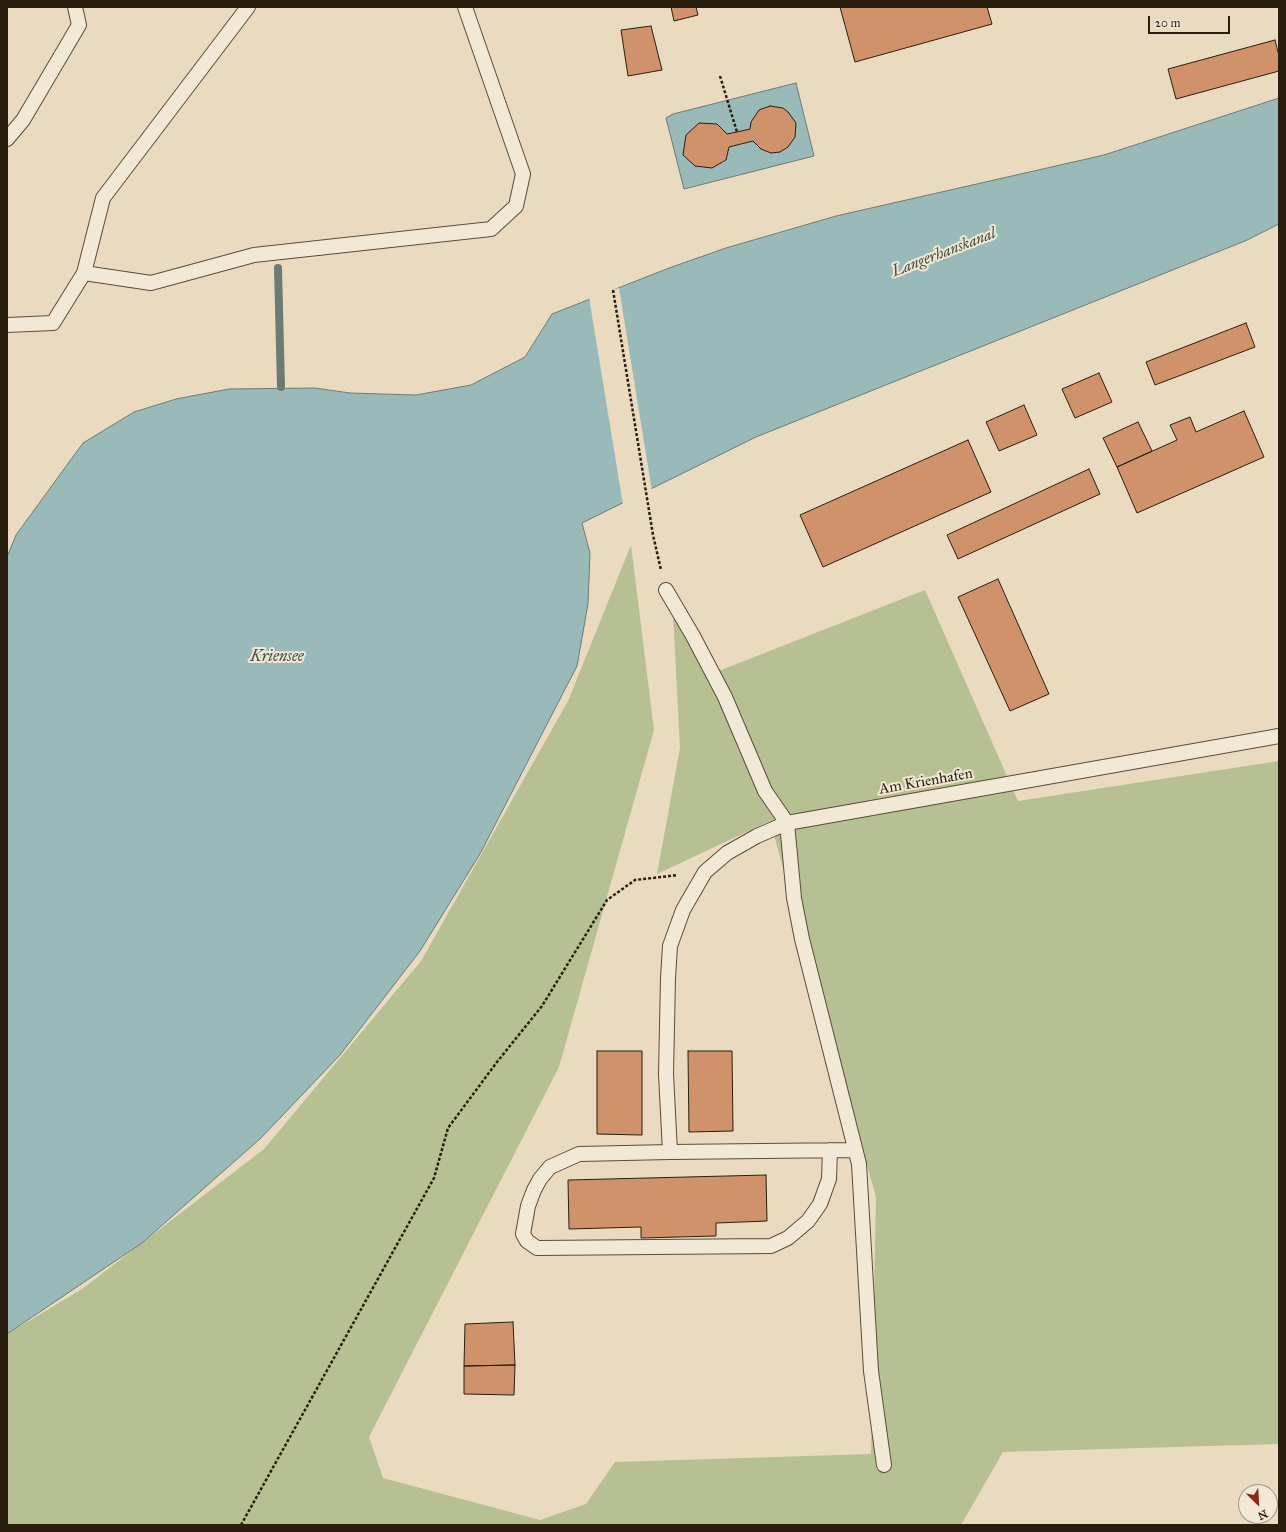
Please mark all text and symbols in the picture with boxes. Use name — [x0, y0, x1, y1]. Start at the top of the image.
scale bar — [1150, 8, 1232, 34]
text: 20 m — [1155, 16, 1181, 30]
water label: Langerhanskanal — [889, 224, 999, 282]
water label: Kriensee — [250, 647, 304, 667]
street label: Am Krienhafen — [878, 765, 974, 799]
north arrow — [1238, 1484, 1278, 1524]
text: N — [1256, 1507, 1270, 1522]

